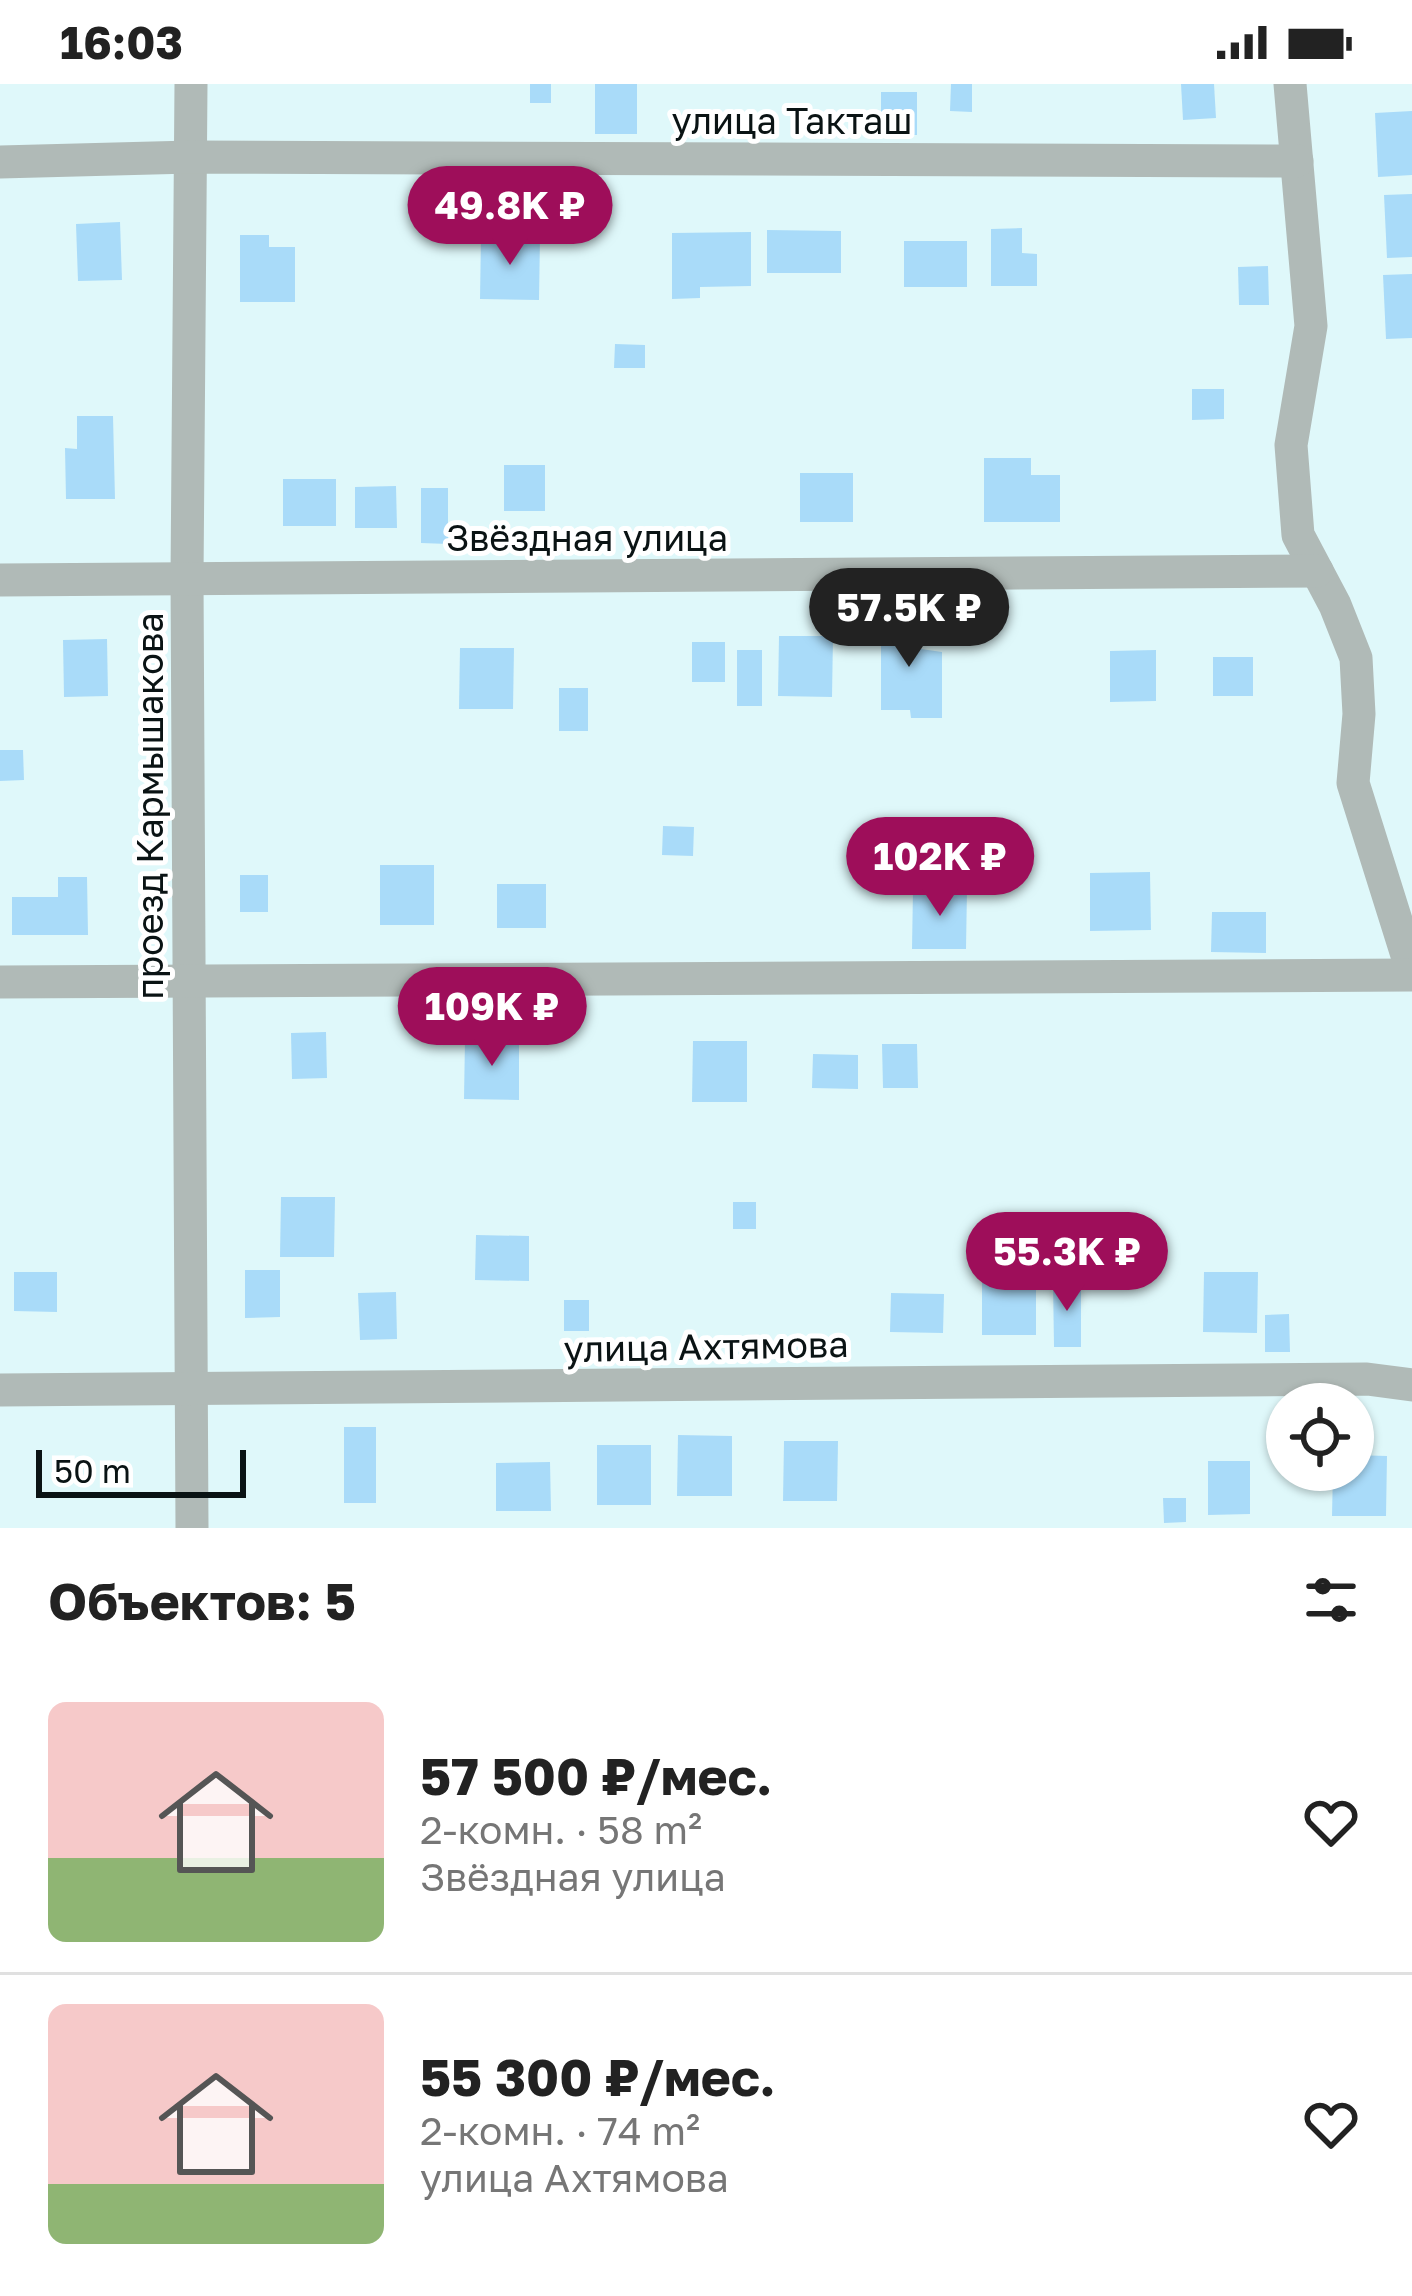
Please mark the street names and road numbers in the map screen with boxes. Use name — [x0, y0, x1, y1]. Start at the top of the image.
street label: улица Такташ — [671, 99, 913, 142]
street label: Звёздная улица — [446, 516, 728, 559]
street label: проезд Кармышакова — [128, 612, 171, 1000]
street label: улица Ахтямова — [563, 1322, 849, 1370]

